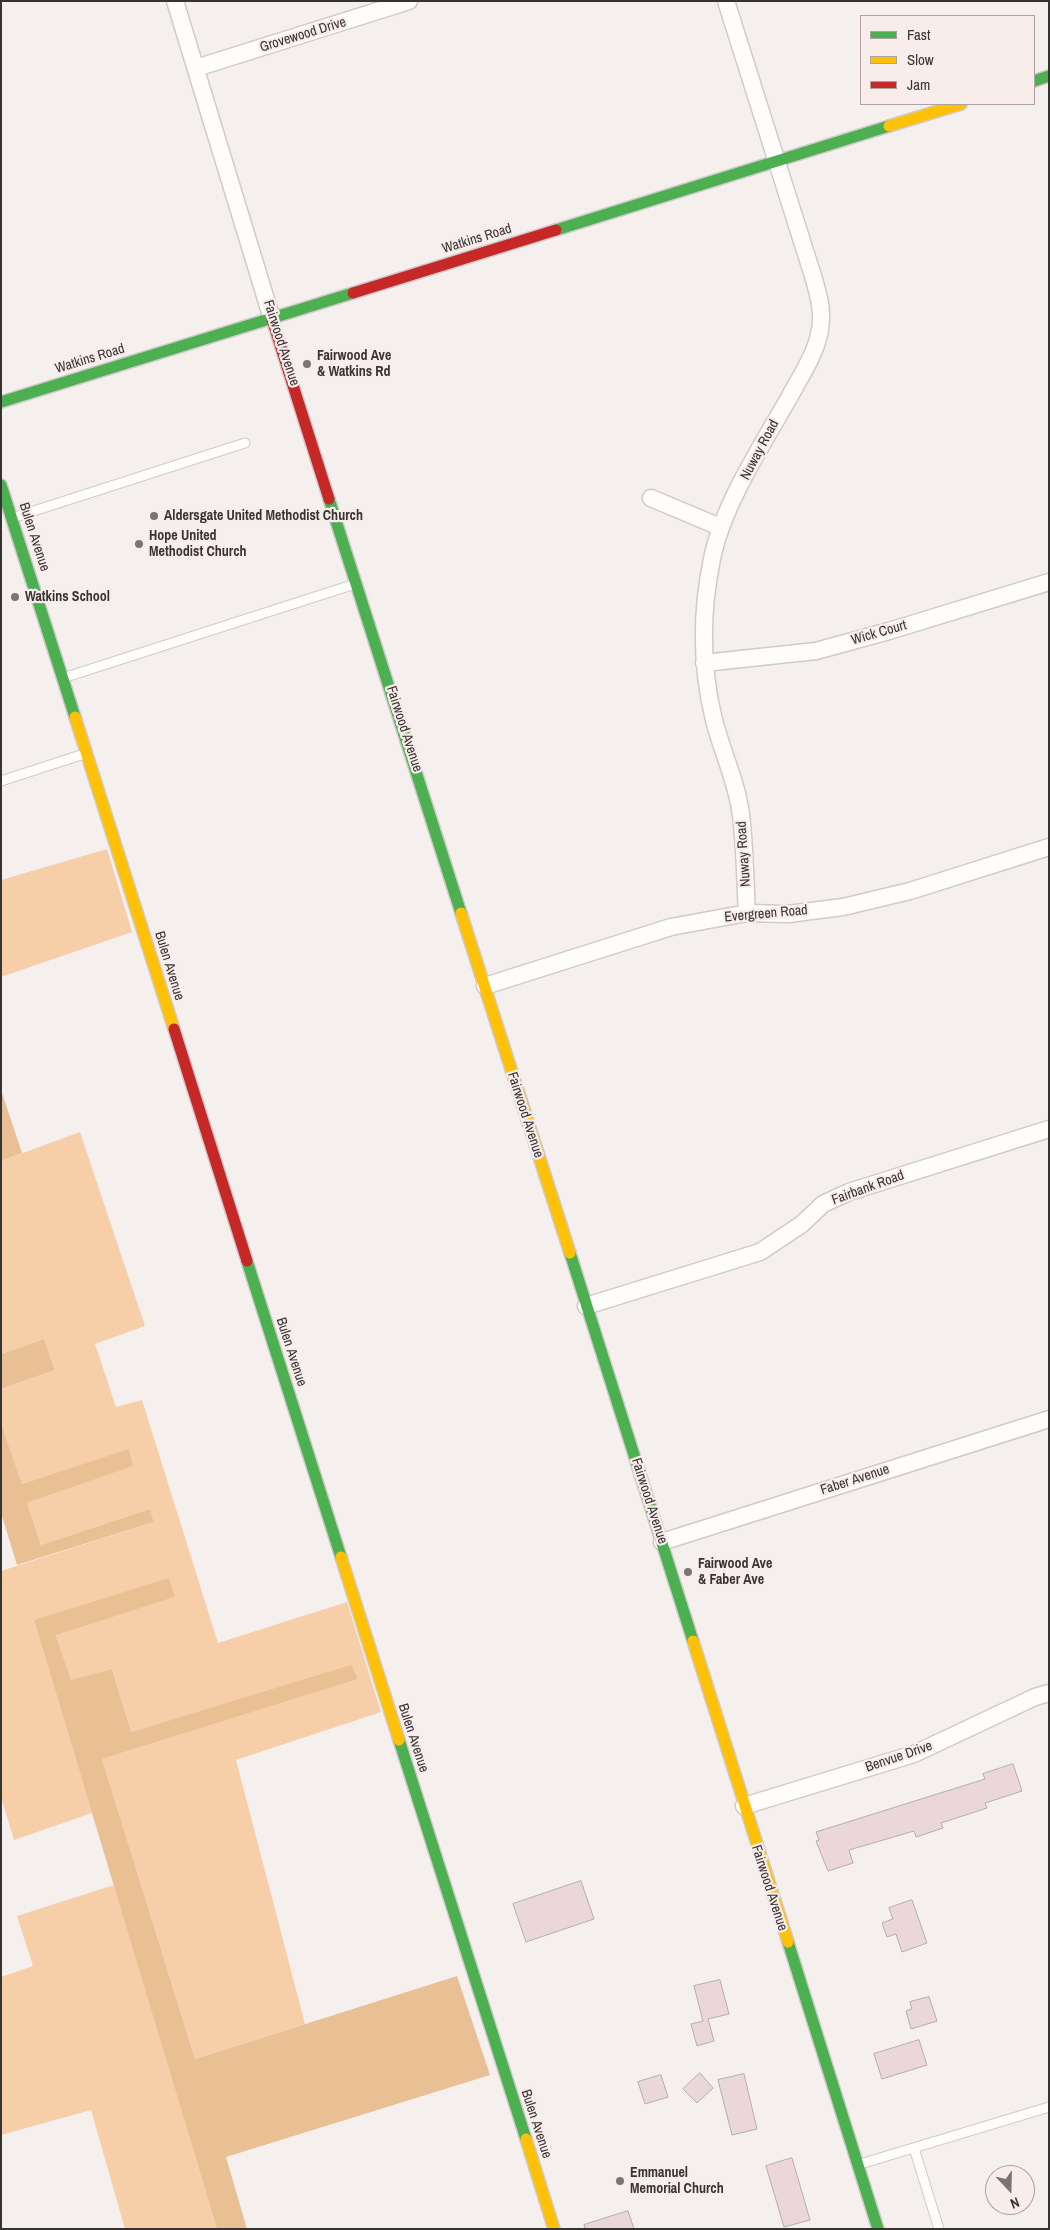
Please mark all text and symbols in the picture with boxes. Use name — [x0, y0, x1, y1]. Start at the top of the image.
street label: Grovewood Drive — [258, 14, 348, 56]
legend — [860, 15, 1035, 105]
text: Fast — [907, 24, 930, 45]
text: Slow — [907, 49, 934, 70]
text: Jam — [907, 74, 930, 95]
street label: Watkins Road — [440, 220, 514, 258]
street label: Fairwood Avenue — [259, 298, 303, 388]
street label: Watkins Road — [53, 340, 127, 378]
place label: Fairwood Ave & Watkins Rd — [317, 348, 391, 381]
marker: Fairwood Ave & Watkins Rd — [301, 358, 313, 370]
street label: Nuway Road — [737, 417, 783, 483]
street label: Bulen Avenue — [15, 501, 53, 573]
place label: Aldersgate United Methodist Church — [164, 508, 363, 524]
marker: Aldersgate United Methodist Church — [148, 510, 160, 522]
place label: Hope United Methodist Church — [149, 528, 247, 560]
marker: Hope United Methodist Church — [133, 538, 145, 550]
place label: Watkins School — [25, 589, 110, 605]
marker: Watkins School — [9, 591, 21, 603]
street label: Wick Court — [849, 617, 909, 649]
street label: Fairwood Avenue — [382, 684, 426, 774]
street label: Nuway Road — [733, 821, 755, 887]
street label: Evergreen Road — [724, 902, 808, 926]
street label: Bulen Avenue — [151, 929, 187, 1003]
street label: Fairwood Avenue — [503, 1070, 547, 1160]
street label: Fairbank Road — [830, 1167, 906, 1209]
street label: Bulen Avenue — [272, 1316, 310, 1388]
street label: Fairwood Avenue — [627, 1456, 671, 1546]
street label: Faber Avenue — [818, 1461, 892, 1499]
place label: Fairwood Ave & Faber Ave — [698, 1556, 772, 1588]
marker: Fairwood Ave & Faber Ave — [682, 1566, 694, 1578]
street label: Bulen Avenue — [394, 1702, 432, 1774]
street label: Benvue Drive — [863, 1738, 935, 1776]
street label: Fairwood Avenue — [747, 1843, 791, 1933]
street label: Bulen Avenue — [517, 2088, 555, 2160]
place label: Emmanuel Memorial Church — [630, 2165, 724, 2198]
north arrow — [985, 2165, 1035, 2215]
marker: Emmanuel Memorial Church — [614, 2175, 626, 2187]
text: N — [1008, 2193, 1022, 2213]

